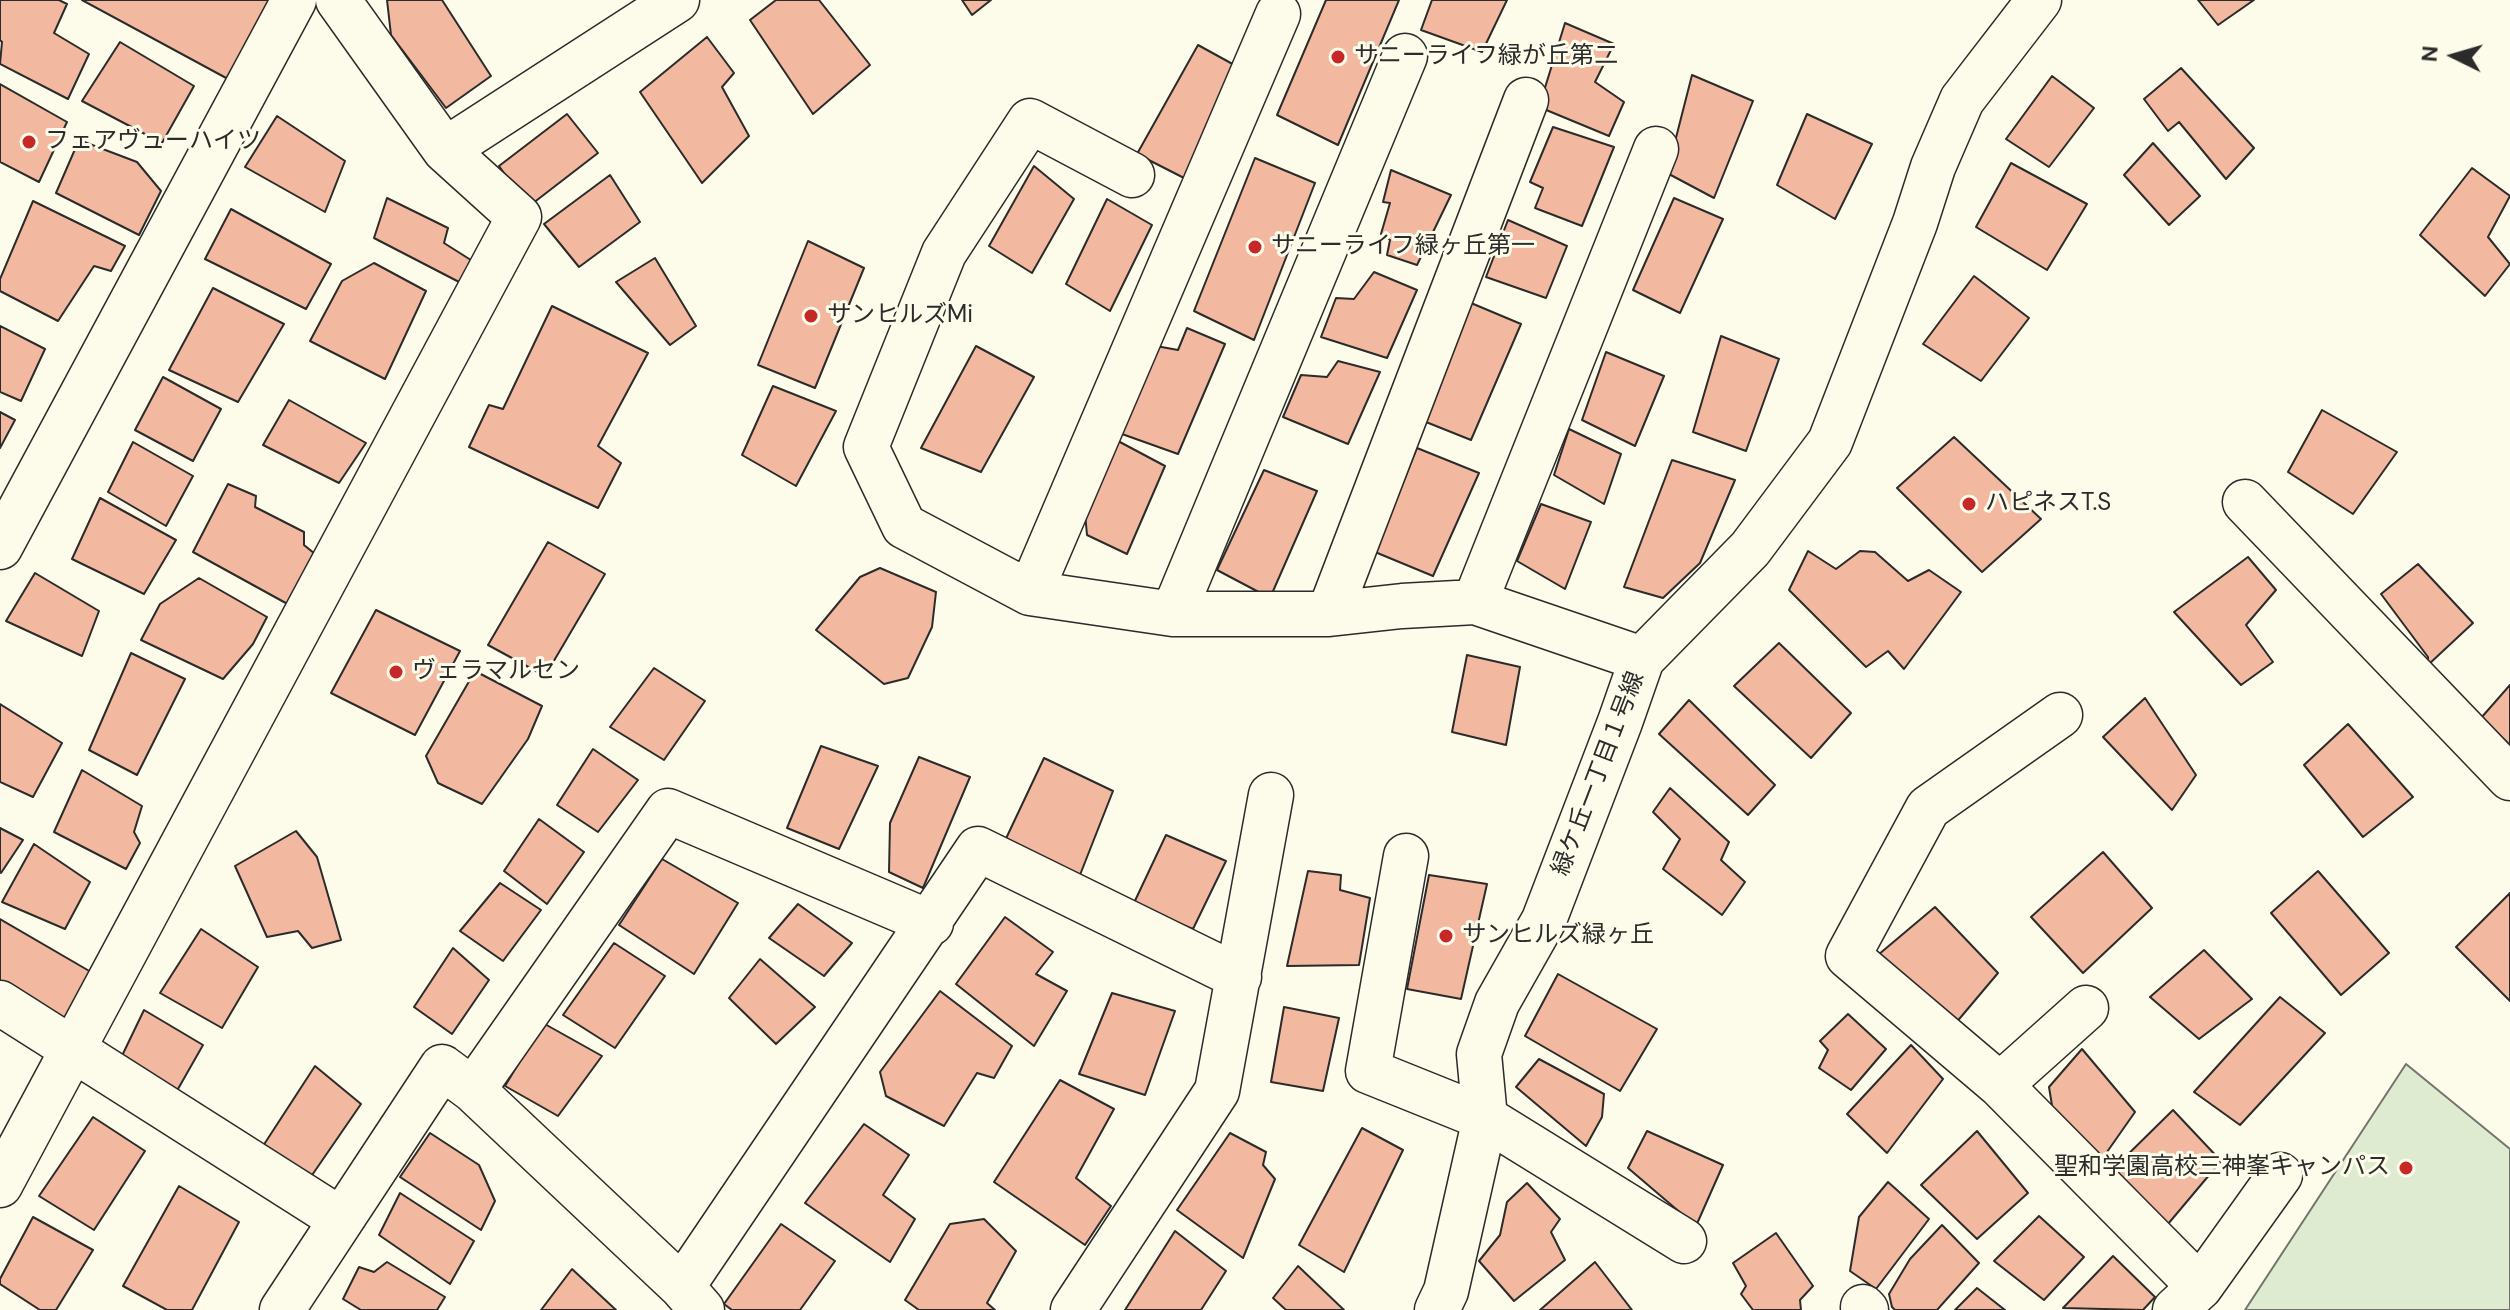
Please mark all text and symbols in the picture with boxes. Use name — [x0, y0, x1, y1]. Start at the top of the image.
north arrow — [2414, 16, 2494, 96]
place label: サニーライフ緑が丘第二 — [1354, 43, 1618, 71]
text: N — [2414, 45, 2445, 63]
marker: サニーライフ緑が丘第二 — [1329, 48, 1347, 66]
place label: フェアヴューハイツ — [45, 128, 261, 156]
marker: フェアヴューハイツ — [20, 133, 38, 151]
place label: サニーライフ緑ヶ丘第一 — [1271, 233, 1535, 261]
marker: サニーライフ緑ヶ丘第一 — [1246, 238, 1264, 256]
place label: サンヒルズMi — [827, 302, 973, 330]
marker: サンヒルズMi — [802, 307, 820, 325]
place label: ハピネスT.S — [1985, 490, 2111, 518]
marker: ハピネスT.S — [1960, 495, 1978, 513]
place label: ヴェラマルセン — [412, 658, 580, 686]
marker: ヴェラマルセン — [387, 663, 405, 681]
street label: 緑ケ丘一丁目１号線 — [1547, 668, 1651, 880]
place label: サンヒルズ緑ヶ丘 — [1462, 922, 1654, 950]
marker: サンヒルズ緑ヶ丘 — [1437, 927, 1455, 945]
place label: 聖和学園高校三神峯キャンパス — [2054, 1154, 2390, 1182]
marker: 聖和学園高校三神峯キャンパス — [2397, 1159, 2415, 1177]

